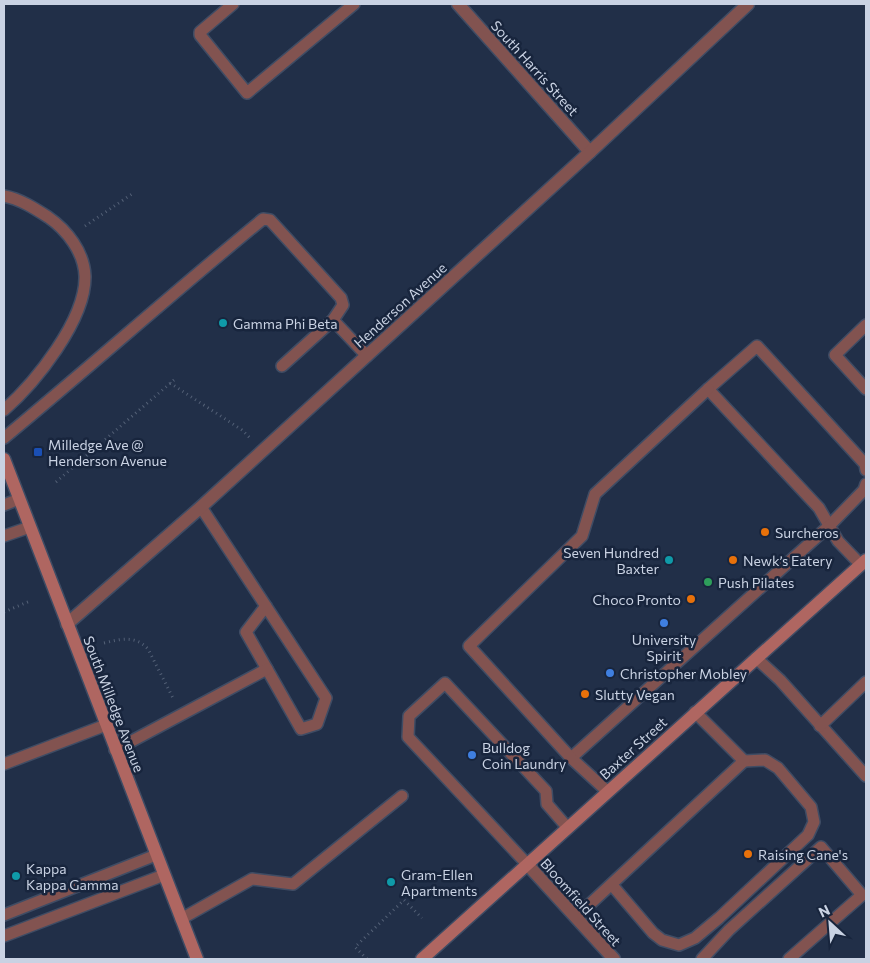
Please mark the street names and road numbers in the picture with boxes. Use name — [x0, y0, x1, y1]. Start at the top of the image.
street label: South Harris Street — [488, 17, 582, 119]
street label: Henderson Avenue — [350, 259, 450, 351]
street label: South Milledge Avenue — [80, 633, 148, 775]
street label: Baxter Street — [596, 713, 670, 783]
street label: Bloomfield Street — [537, 855, 625, 949]

